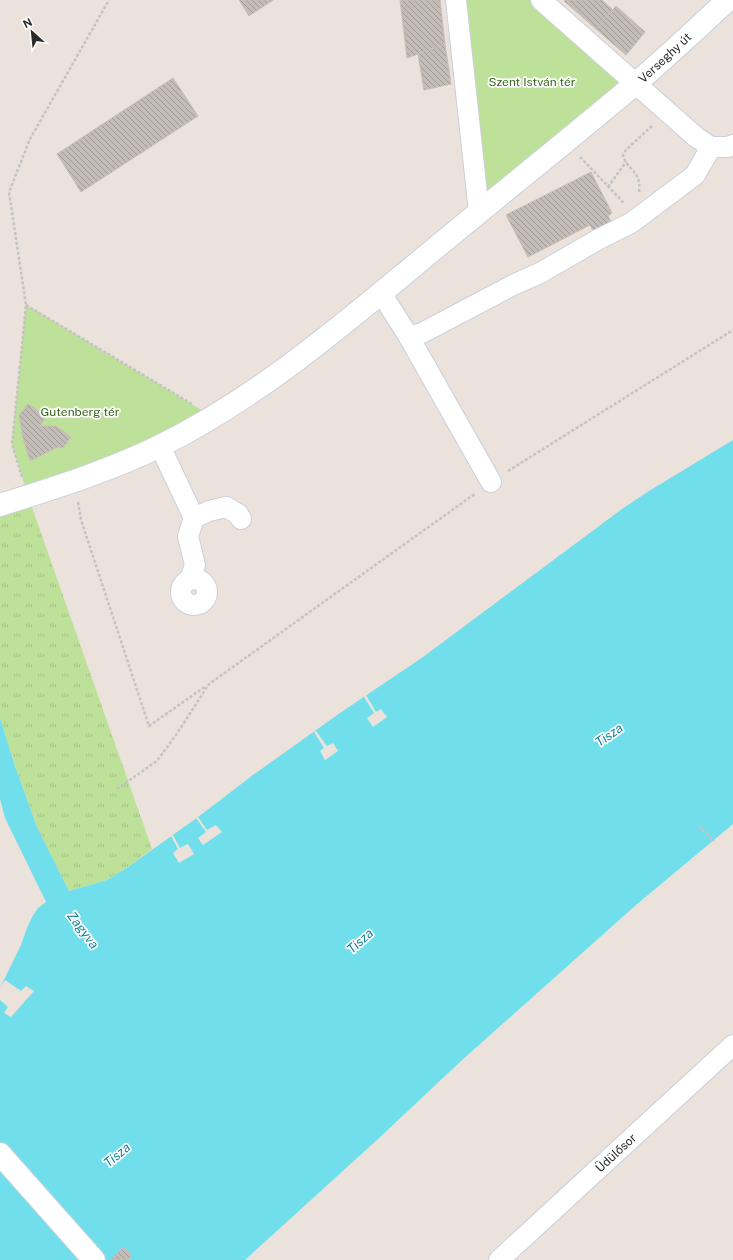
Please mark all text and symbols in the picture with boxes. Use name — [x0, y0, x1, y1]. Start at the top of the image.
north arrow — [12, 12, 52, 52]
text: N — [21, 16, 34, 30]
street label: Verseghy út — [636, 30, 694, 86]
park label: Szent István tér — [488, 75, 576, 89]
park label: Gutenberg tér — [41, 405, 120, 419]
water label: Tisza — [592, 720, 626, 750]
water label: Zagyva — [64, 909, 102, 952]
water label: Tisza — [344, 925, 376, 957]
street label: Üdülősor — [593, 1131, 639, 1175]
water label: Tisza — [101, 1140, 133, 1170]

